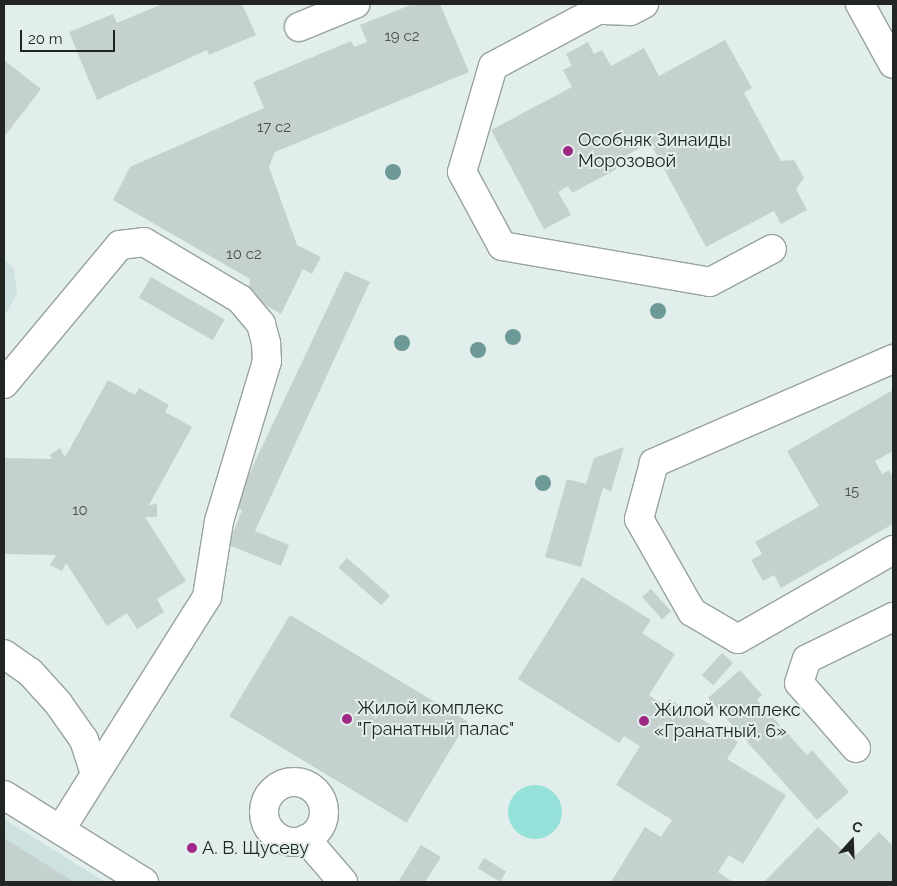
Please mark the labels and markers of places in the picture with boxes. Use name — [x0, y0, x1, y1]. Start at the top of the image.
place label: Особняк Зинаиды Морозовой — [578, 130, 731, 172]
marker: Особняк Зинаиды Морозовой — [562, 145, 574, 157]
place label: Жилой комплекс "Гранатный палас" — [357, 698, 514, 741]
place label: Жилой комплекс «Гранатный, 6» — [654, 700, 801, 742]
marker: Жилой комплекс "Гранатный палас" — [341, 713, 353, 725]
marker: Жилой комплекс «Гранатный, 6» — [638, 715, 650, 727]
place label: А. В. Щусеву — [202, 837, 309, 859]
marker: А. В. Щусеву — [186, 842, 198, 854]

